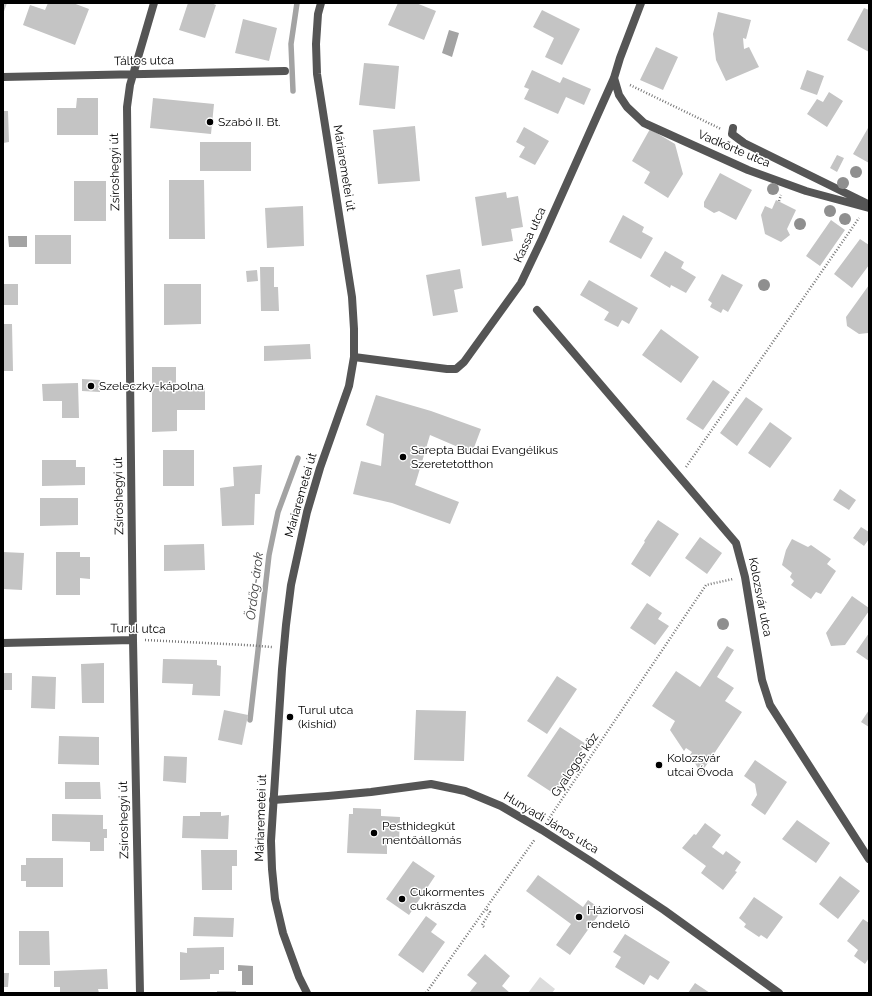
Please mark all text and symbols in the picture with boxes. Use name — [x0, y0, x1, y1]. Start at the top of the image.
street label: Táltos utca — [114, 53, 174, 69]
place label: Szabó II. Bt. — [218, 115, 281, 129]
marker: Szabó II. Bt. — [205, 117, 215, 127]
street label: Máriaremetei út — [330, 124, 358, 212]
street label: Vadkörte utca — [696, 127, 772, 171]
street label: Zsíroshegyi út — [107, 133, 123, 211]
street label: Kassa utca — [511, 205, 549, 265]
place label: Szeleczky-kápolna — [99, 379, 204, 393]
marker: Szeleczky-kápolna — [86, 381, 96, 391]
place label: Sarepta Budai Evangélikus Szeretetotthon — [411, 443, 558, 471]
street label: Máriaremetei út — [282, 451, 320, 539]
marker: Sarepta Budai Evangélikus Szeretetotthon — [398, 452, 408, 462]
street label: Zsíroshegyi út — [111, 457, 127, 535]
water label: Ördög-árok — [243, 551, 267, 621]
street label: Kolozsvár utca — [745, 556, 775, 638]
street label: Turul utca — [110, 621, 166, 637]
place label: Turul utca (kishíd) — [298, 703, 353, 731]
marker: Turul utca (kishíd) — [285, 712, 295, 722]
street label: Gyalogos köz — [548, 730, 602, 800]
place label: Kolozsvár utcai Óvoda — [667, 751, 733, 779]
marker: Kolozsvár utcai Óvoda — [654, 760, 664, 770]
street label: Máriaremetei út — [252, 774, 270, 862]
street label: Zsíroshegyi út — [116, 781, 132, 859]
street label: Hunyadi János utca — [501, 789, 601, 857]
place label: Pesthidegkút mentőállomás — [382, 819, 462, 847]
marker: Pesthidegkút mentőállomás — [369, 828, 379, 838]
place label: Cukormentes cukrászda — [410, 885, 485, 913]
marker: Cukormentes cukrászda — [397, 894, 407, 904]
place label: Háziorvosi rendelő — [587, 903, 644, 931]
marker: Háziorvosi rendelő — [574, 912, 584, 922]

